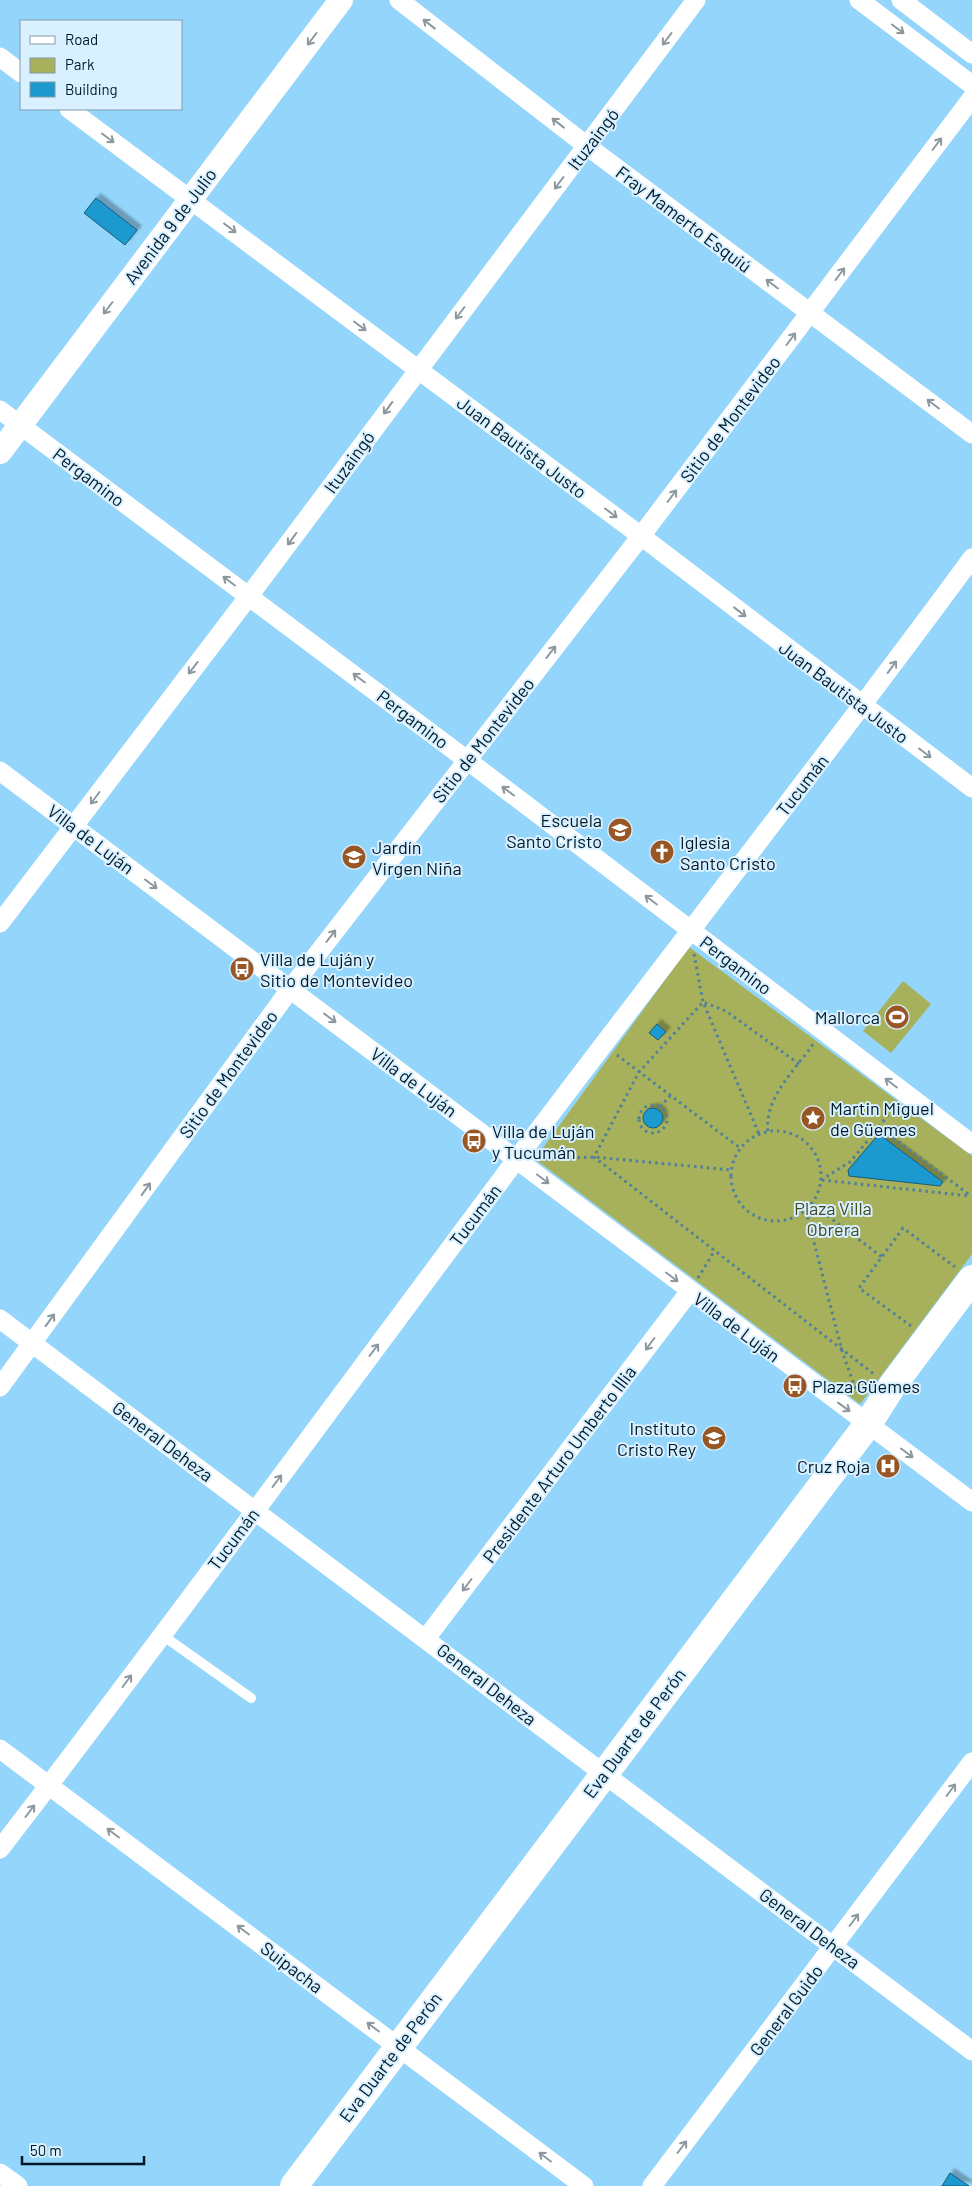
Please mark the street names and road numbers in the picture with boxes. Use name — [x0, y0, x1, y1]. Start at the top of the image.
street label: Ituzaingó — [563, 104, 623, 174]
street label: Fray Mamerto Esquiú — [612, 161, 756, 277]
street label: Avenida 9 de Julio — [119, 164, 221, 288]
street label: Sitio de Montevideo — [675, 351, 785, 487]
street label: Juan Bautista Justo — [453, 391, 591, 503]
street label: Ituzaingó — [319, 427, 379, 497]
street label: Pergamino — [49, 443, 129, 511]
street label: Juan Bautista Justo — [775, 636, 913, 748]
street label: Sitio de Montevideo — [427, 673, 539, 807]
street label: Pergamino — [373, 685, 453, 753]
street label: Tucumán — [771, 750, 833, 820]
street label: Villa de Luján — [43, 799, 139, 879]
street label: Pergamino — [696, 931, 776, 999]
street label: Sitio de Montevideo — [174, 1006, 282, 1142]
street label: Villa de Luján — [366, 1042, 462, 1122]
street label: Tucumán — [445, 1180, 505, 1250]
street label: Villa de Luján — [689, 1287, 785, 1367]
street label: Presidente Arturo Umberto Illia — [478, 1361, 640, 1567]
street label: General Deheza — [108, 1396, 218, 1486]
street label: Tucumán — [203, 1504, 263, 1574]
street label: General Deheza — [433, 1638, 541, 1730]
street label: Eva Duarte de Perón — [578, 1664, 690, 1802]
street label: General Deheza — [755, 1883, 865, 1973]
street label: Suipacha — [257, 1937, 327, 1997]
street label: General Guido — [745, 1960, 827, 2060]
street label: Eva Duarte de Perón — [334, 1988, 446, 2126]

